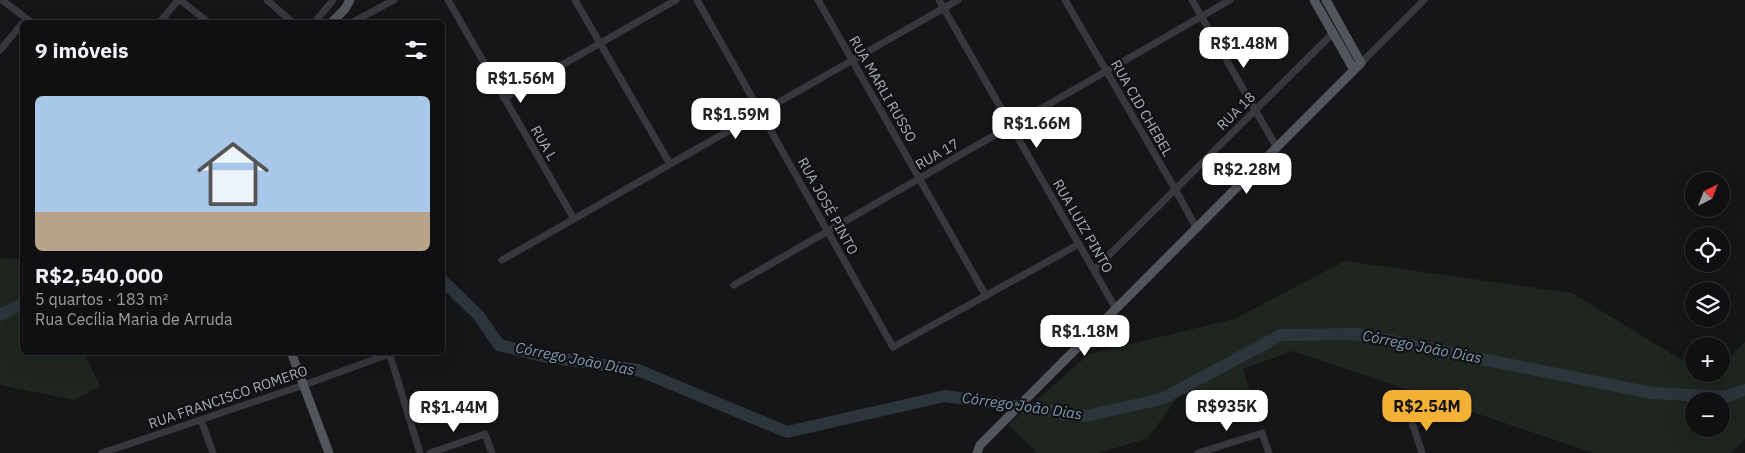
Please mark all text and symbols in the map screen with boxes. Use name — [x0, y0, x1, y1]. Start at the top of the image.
pin: R$1.48M — [1198, 27, 1290, 69]
street label: RUA MARLI RUSSO — [845, 33, 921, 145]
text: R$1.48M — [1210, 33, 1278, 53]
text: 9 imóveis — [35, 36, 129, 64]
icon: filters — [402, 36, 430, 64]
street label: RUA CID CHEBEL — [1107, 57, 1177, 159]
pin: R$1.56M — [475, 62, 567, 104]
text: R$1.56M — [487, 68, 555, 88]
street label: RUA 18 — [1213, 88, 1259, 134]
pin: R$1.59M — [690, 98, 782, 140]
text: R$1.59M — [702, 104, 770, 124]
pin: R$1.66M — [991, 106, 1083, 149]
text: R$1.66M — [1003, 113, 1071, 133]
street label: RUA L — [527, 122, 561, 164]
icon: home — [188, 129, 278, 219]
street label: RUA 17 — [912, 134, 962, 174]
pin: R$2.28M — [1201, 152, 1293, 195]
street label: RUA JOSÉ PINTO — [794, 154, 863, 258]
text: R$2.28M — [1213, 159, 1281, 179]
north arrow — [1685, 172, 1730, 218]
map controls — [1685, 172, 1730, 437]
street label: RUA LUIZ PINTO — [1049, 176, 1117, 276]
button: locate — [1685, 227, 1730, 272]
text: R$2,540,000 — [35, 261, 163, 289]
button: layers — [1685, 282, 1730, 327]
text: 5 quartos · 183 m² — [35, 289, 168, 309]
text: Rua Cecília Maria de Arruda — [35, 309, 233, 329]
pin: R$1.18M — [1039, 314, 1131, 357]
text: R$1.18M — [1051, 321, 1119, 341]
water label: Córrego João Dias — [1361, 326, 1483, 367]
button: + — [1685, 337, 1730, 382]
water label: Córrego João Dias — [514, 338, 636, 379]
street label: RUA FRANCISCO ROMERO — [146, 361, 310, 433]
water label: Córrego João Dias — [961, 388, 1083, 423]
pin: R$1.44M — [408, 390, 500, 433]
pin: R$935K — [1186, 390, 1268, 432]
pin: R$2.54M — [1381, 390, 1473, 432]
button: − — [1685, 392, 1730, 437]
text: R$935K — [1197, 396, 1257, 416]
text: R$2.54M — [1393, 396, 1461, 416]
text: R$1.44M — [420, 397, 488, 417]

